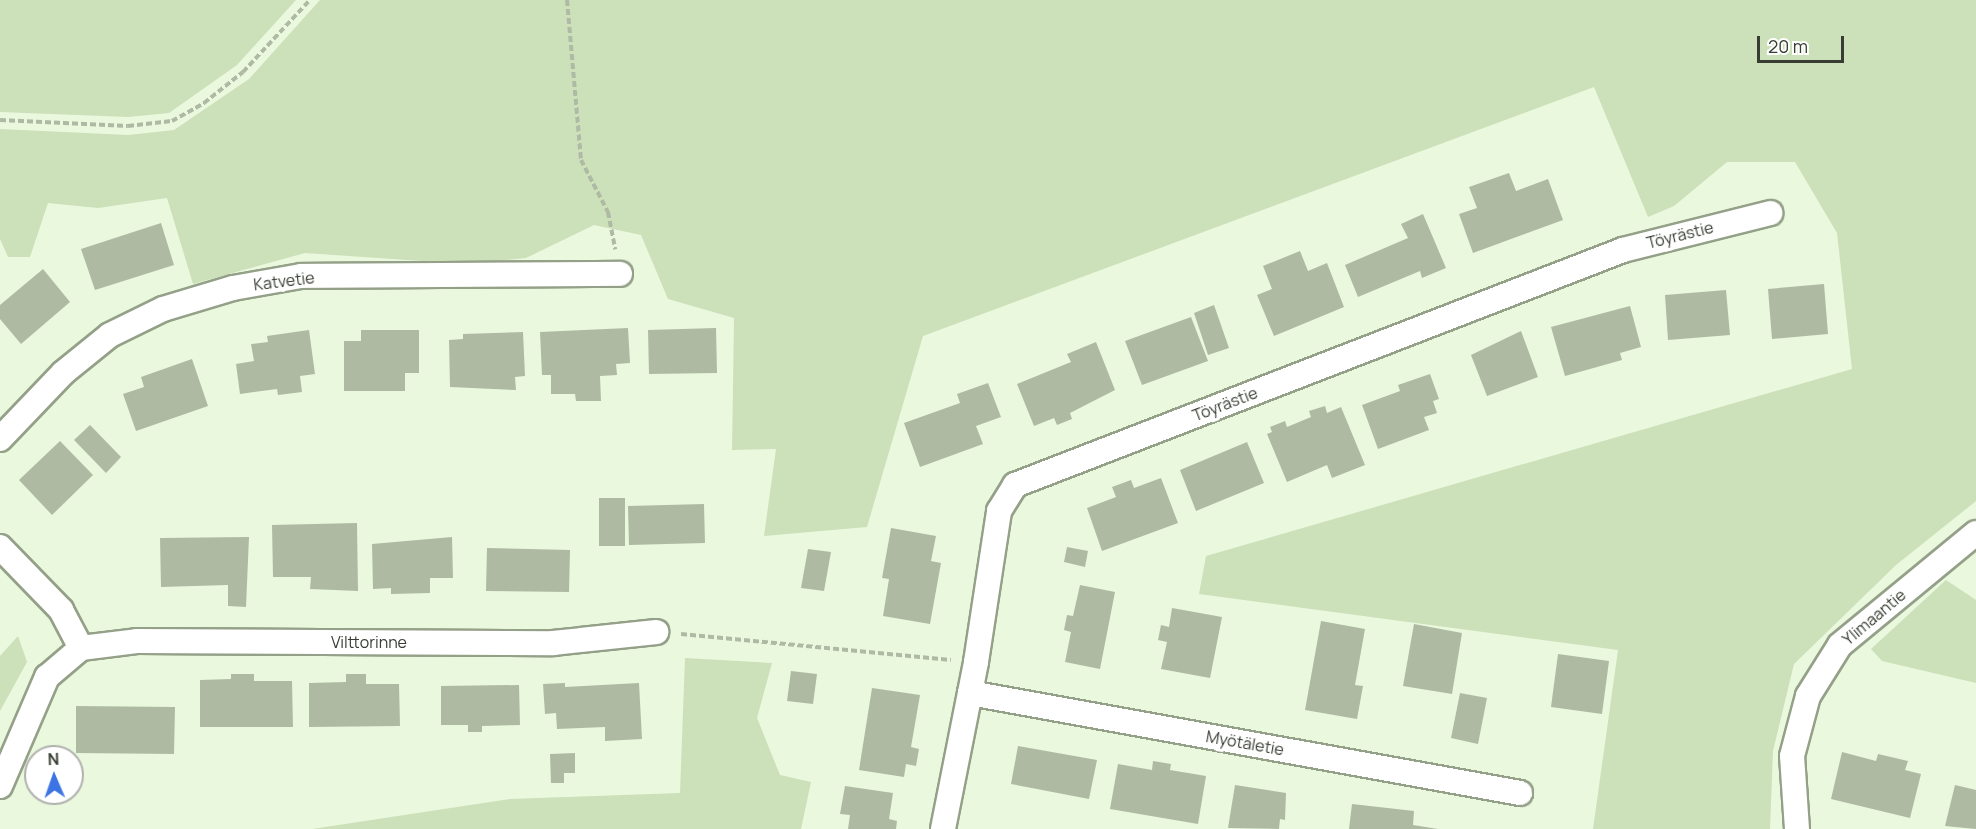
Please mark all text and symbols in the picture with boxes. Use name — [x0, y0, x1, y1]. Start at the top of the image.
scale bar — [1760, 24, 1847, 62]
text: 20 m — [1768, 34, 1808, 58]
street label: Töyrästie — [1645, 217, 1715, 253]
street label: Katvetie — [252, 268, 316, 294]
street label: Töyrästie — [1190, 383, 1260, 425]
street label: Ylimaantie — [1838, 585, 1910, 649]
street label: Vilttorinne — [331, 632, 407, 652]
street label: Myötäletie — [1204, 727, 1286, 759]
north arrow — [24, 745, 84, 805]
text: N — [47, 748, 60, 770]

